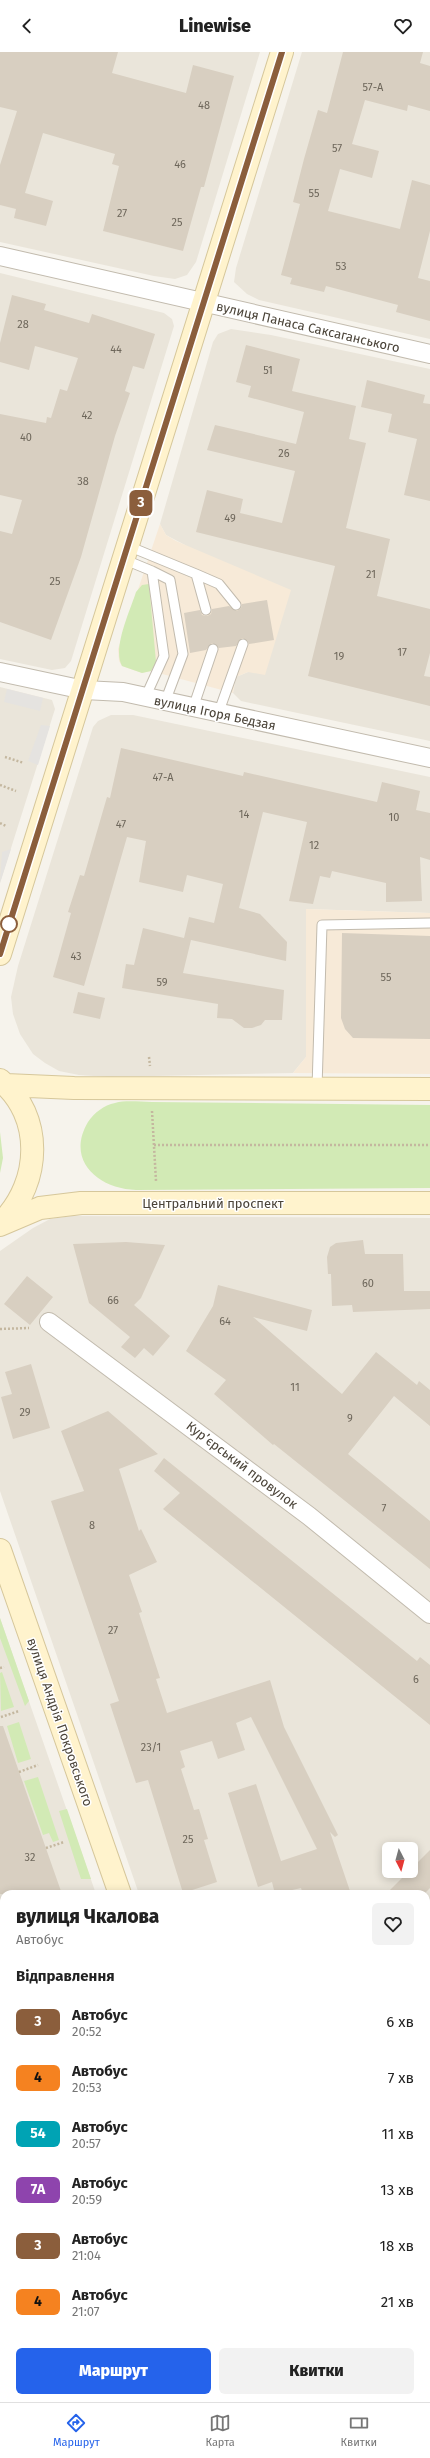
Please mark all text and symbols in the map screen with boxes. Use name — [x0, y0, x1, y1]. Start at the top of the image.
icon: back — [16, 15, 38, 37]
text: Linewise — [179, 15, 251, 37]
icon: heart — [392, 15, 414, 37]
house number: 57-А — [363, 81, 384, 94]
house number: 48 — [198, 99, 210, 112]
house number: 57 — [332, 142, 342, 155]
house number: 46 — [174, 158, 186, 171]
house number: 55 — [309, 187, 320, 200]
house number: 27 — [117, 207, 127, 220]
house number: 25 — [172, 216, 183, 229]
house number: 53 — [336, 260, 346, 273]
street label: вулиця Панаса Саксаганського — [215, 299, 401, 355]
house number: 28 — [17, 318, 29, 331]
house number: 44 — [110, 343, 122, 356]
house number: 51 — [263, 364, 273, 377]
house number: 42 — [81, 409, 93, 422]
house number: 40 — [20, 431, 32, 444]
house number: 26 — [278, 447, 290, 460]
house number: 38 — [77, 475, 89, 488]
line badge: 3 — [128, 490, 154, 516]
text: 3 — [137, 494, 145, 511]
house number: 49 — [224, 512, 236, 525]
house number: 21 — [366, 568, 376, 581]
house number: 25 — [50, 575, 61, 588]
house number: 17 — [397, 646, 407, 659]
house number: 19 — [334, 650, 344, 663]
street label: вулиця Ігоря Бедзая — [153, 693, 277, 733]
house number: 47-А — [152, 771, 174, 784]
house number: 14 — [239, 808, 249, 821]
house number: 10 — [389, 811, 399, 824]
house number: 47 — [116, 818, 126, 831]
house number: 12 — [309, 839, 319, 852]
unlabelled marker — [0, 915, 18, 933]
house number: 43 — [70, 950, 82, 963]
house number: 55 — [381, 971, 392, 984]
house number: 59 — [156, 976, 168, 989]
street label: Центральний проспект — [142, 1196, 284, 1211]
house number: 60 — [362, 1277, 374, 1290]
house number: 66 — [107, 1294, 119, 1307]
house number: 64 — [219, 1315, 231, 1328]
house number: 11 — [290, 1381, 300, 1394]
house number: 29 — [19, 1406, 31, 1419]
house number: 9 — [347, 1412, 353, 1425]
street label: Курʼєрський провулок — [183, 1418, 301, 1512]
house number: 7 — [382, 1502, 387, 1515]
house number: 8 — [89, 1519, 95, 1532]
house number: 27 — [108, 1624, 118, 1637]
street label: вулиця Андрія Покровського — [24, 1636, 96, 1808]
house number: 6 — [413, 1673, 419, 1686]
house number: 23/1 — [141, 1741, 161, 1754]
house number: 25 — [183, 1833, 194, 1846]
north arrow — [382, 1842, 418, 1878]
map controls — [382, 1842, 418, 1878]
house number: 32 — [25, 1851, 35, 1864]
button: heart — [372, 1903, 414, 1945]
text: вулиця Чкалова — [16, 1905, 159, 1928]
text: Автобус — [16, 1932, 64, 1947]
text: Відправлення — [16, 1967, 115, 1985]
text: Автобус — [72, 2006, 128, 2024]
text: 3 — [34, 2013, 42, 2030]
text: 6 хв — [386, 2013, 414, 2031]
text: 20:52 — [72, 2024, 102, 2039]
text: Автобус — [72, 2062, 128, 2080]
text: 4 — [34, 2069, 42, 2086]
text: 7 хв — [388, 2069, 414, 2087]
text: 20:53 — [72, 2080, 102, 2095]
text: Автобус — [72, 2118, 128, 2136]
text: 54 — [30, 2125, 46, 2142]
text: 11 хв — [382, 2125, 414, 2143]
text: 20:57 — [72, 2136, 101, 2151]
text: Автобус — [72, 2174, 128, 2192]
text: 7А — [31, 2181, 45, 2198]
text: 13 хв — [380, 2181, 414, 2199]
text: 20:59 — [72, 2192, 102, 2207]
text: Автобус — [72, 2230, 128, 2248]
text: 3 — [34, 2237, 42, 2254]
text: 18 хв — [380, 2237, 414, 2255]
text: 21:04 — [72, 2248, 101, 2263]
text: Автобус — [72, 2286, 128, 2304]
text: 4 — [34, 2293, 42, 2310]
text: 21 хв — [381, 2293, 414, 2311]
text: 21:07 — [72, 2304, 100, 2319]
button: Маршрут — [16, 2348, 211, 2394]
button: Квитки — [219, 2348, 414, 2394]
tab: Маршрут — [53, 2412, 100, 2449]
tab: Карта — [205, 2412, 235, 2449]
tab: Квитки — [341, 2412, 377, 2449]

